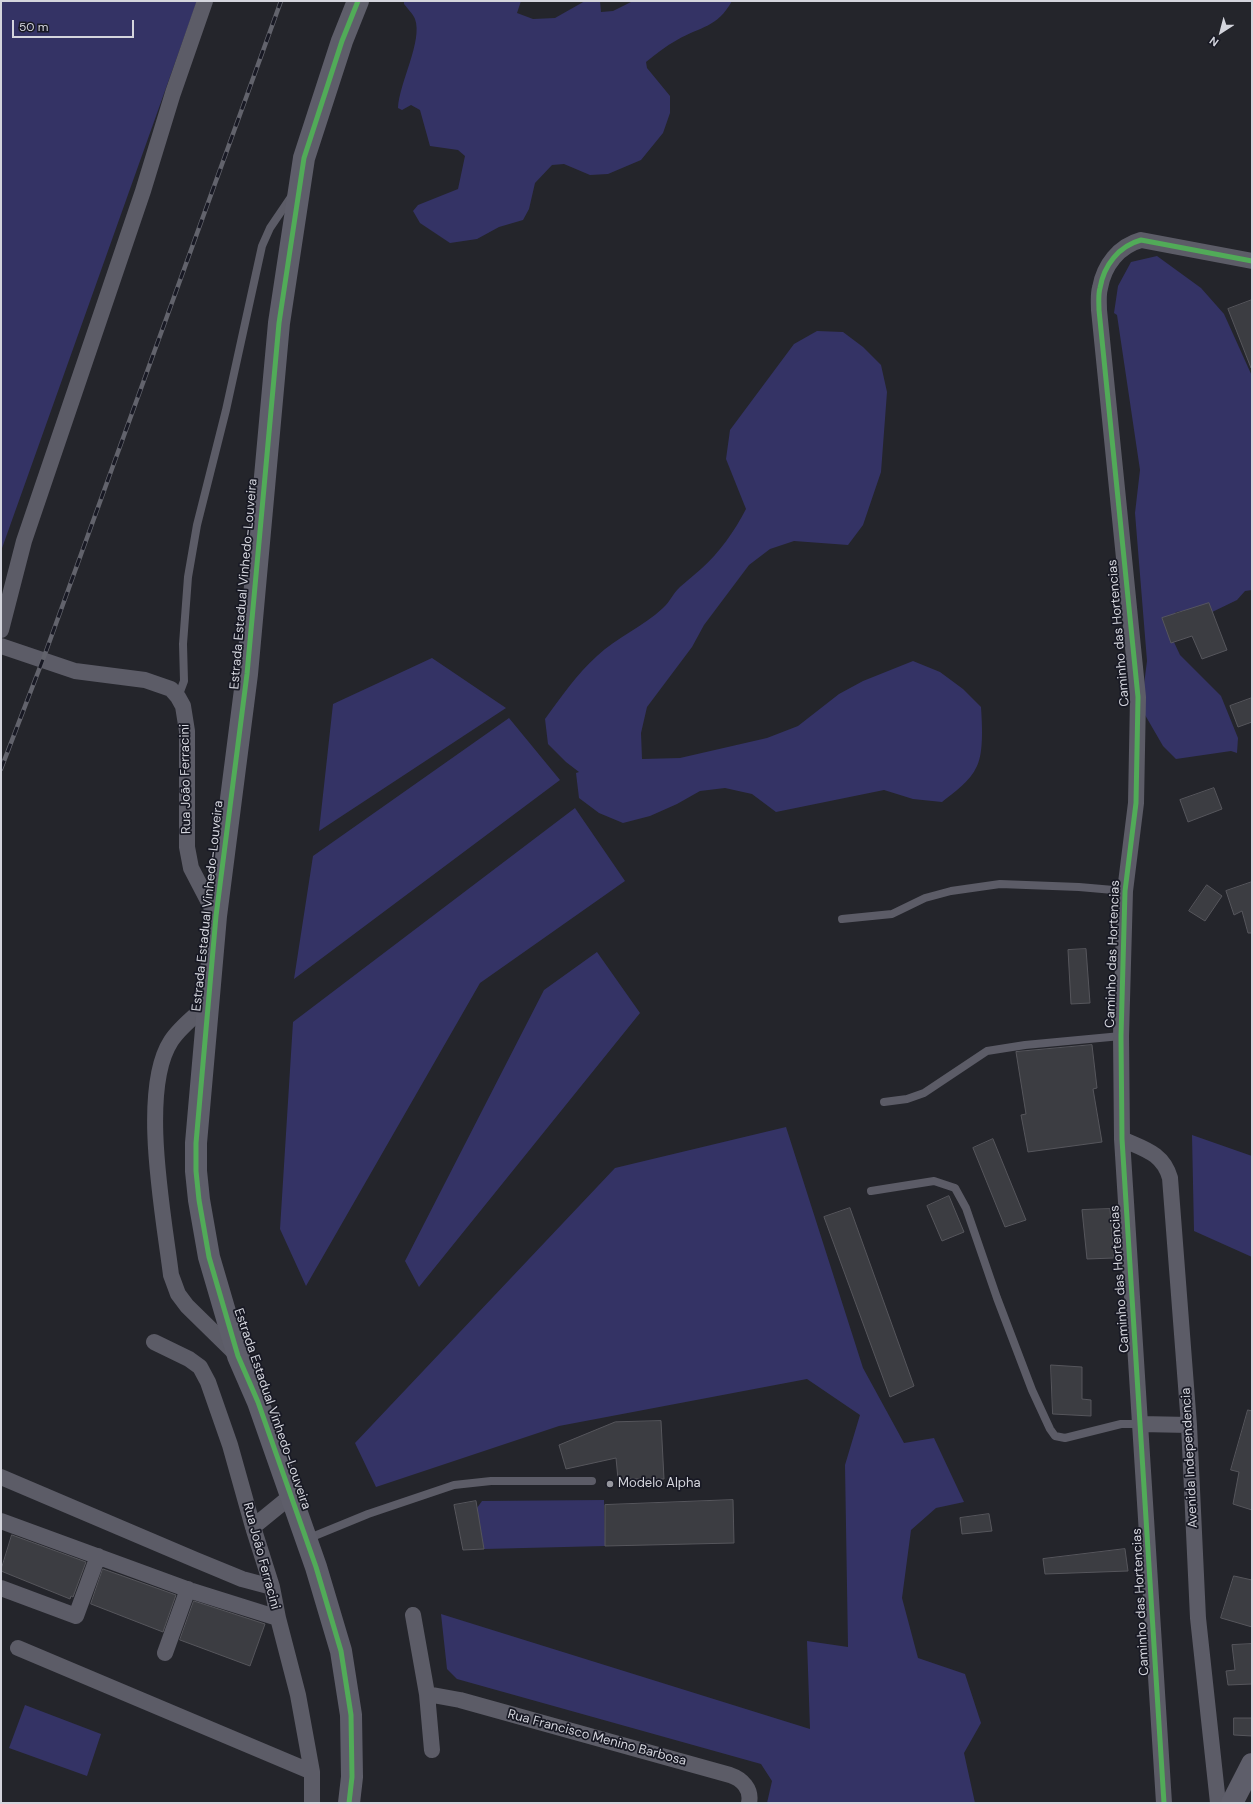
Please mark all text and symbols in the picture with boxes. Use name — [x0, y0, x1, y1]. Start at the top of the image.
scale bar — [14, 12, 136, 38]
north arrow — [1201, 12, 1241, 52]
text: 50 m — [19, 19, 48, 35]
text: N — [1207, 34, 1221, 50]
street label: Estrada Estadual Vinhedo-Louveira — [227, 478, 261, 690]
street label: Caminho das Hortencias — [1105, 559, 1133, 707]
street label: Rua João Ferracini — [177, 724, 195, 834]
street label: Estrada Estadual Vinhedo-Louveira — [189, 800, 227, 1012]
street label: Caminho das Hortencias — [1103, 880, 1123, 1028]
street label: Caminho das Hortencias — [1107, 1205, 1133, 1353]
street label: Estrada Estadual Vinhedo-Louveira — [230, 1306, 314, 1512]
street label: Avenida Independencia — [1179, 1387, 1201, 1529]
place label: Modelo Alpha — [618, 1476, 700, 1492]
marker: Modelo Alpha — [605, 1479, 615, 1489]
street label: Rua João Ferracini — [239, 1501, 283, 1611]
street label: Caminho das Hortencias — [1129, 1528, 1153, 1676]
street label: Rua Francisco Menino Barbosa — [506, 1707, 688, 1769]

